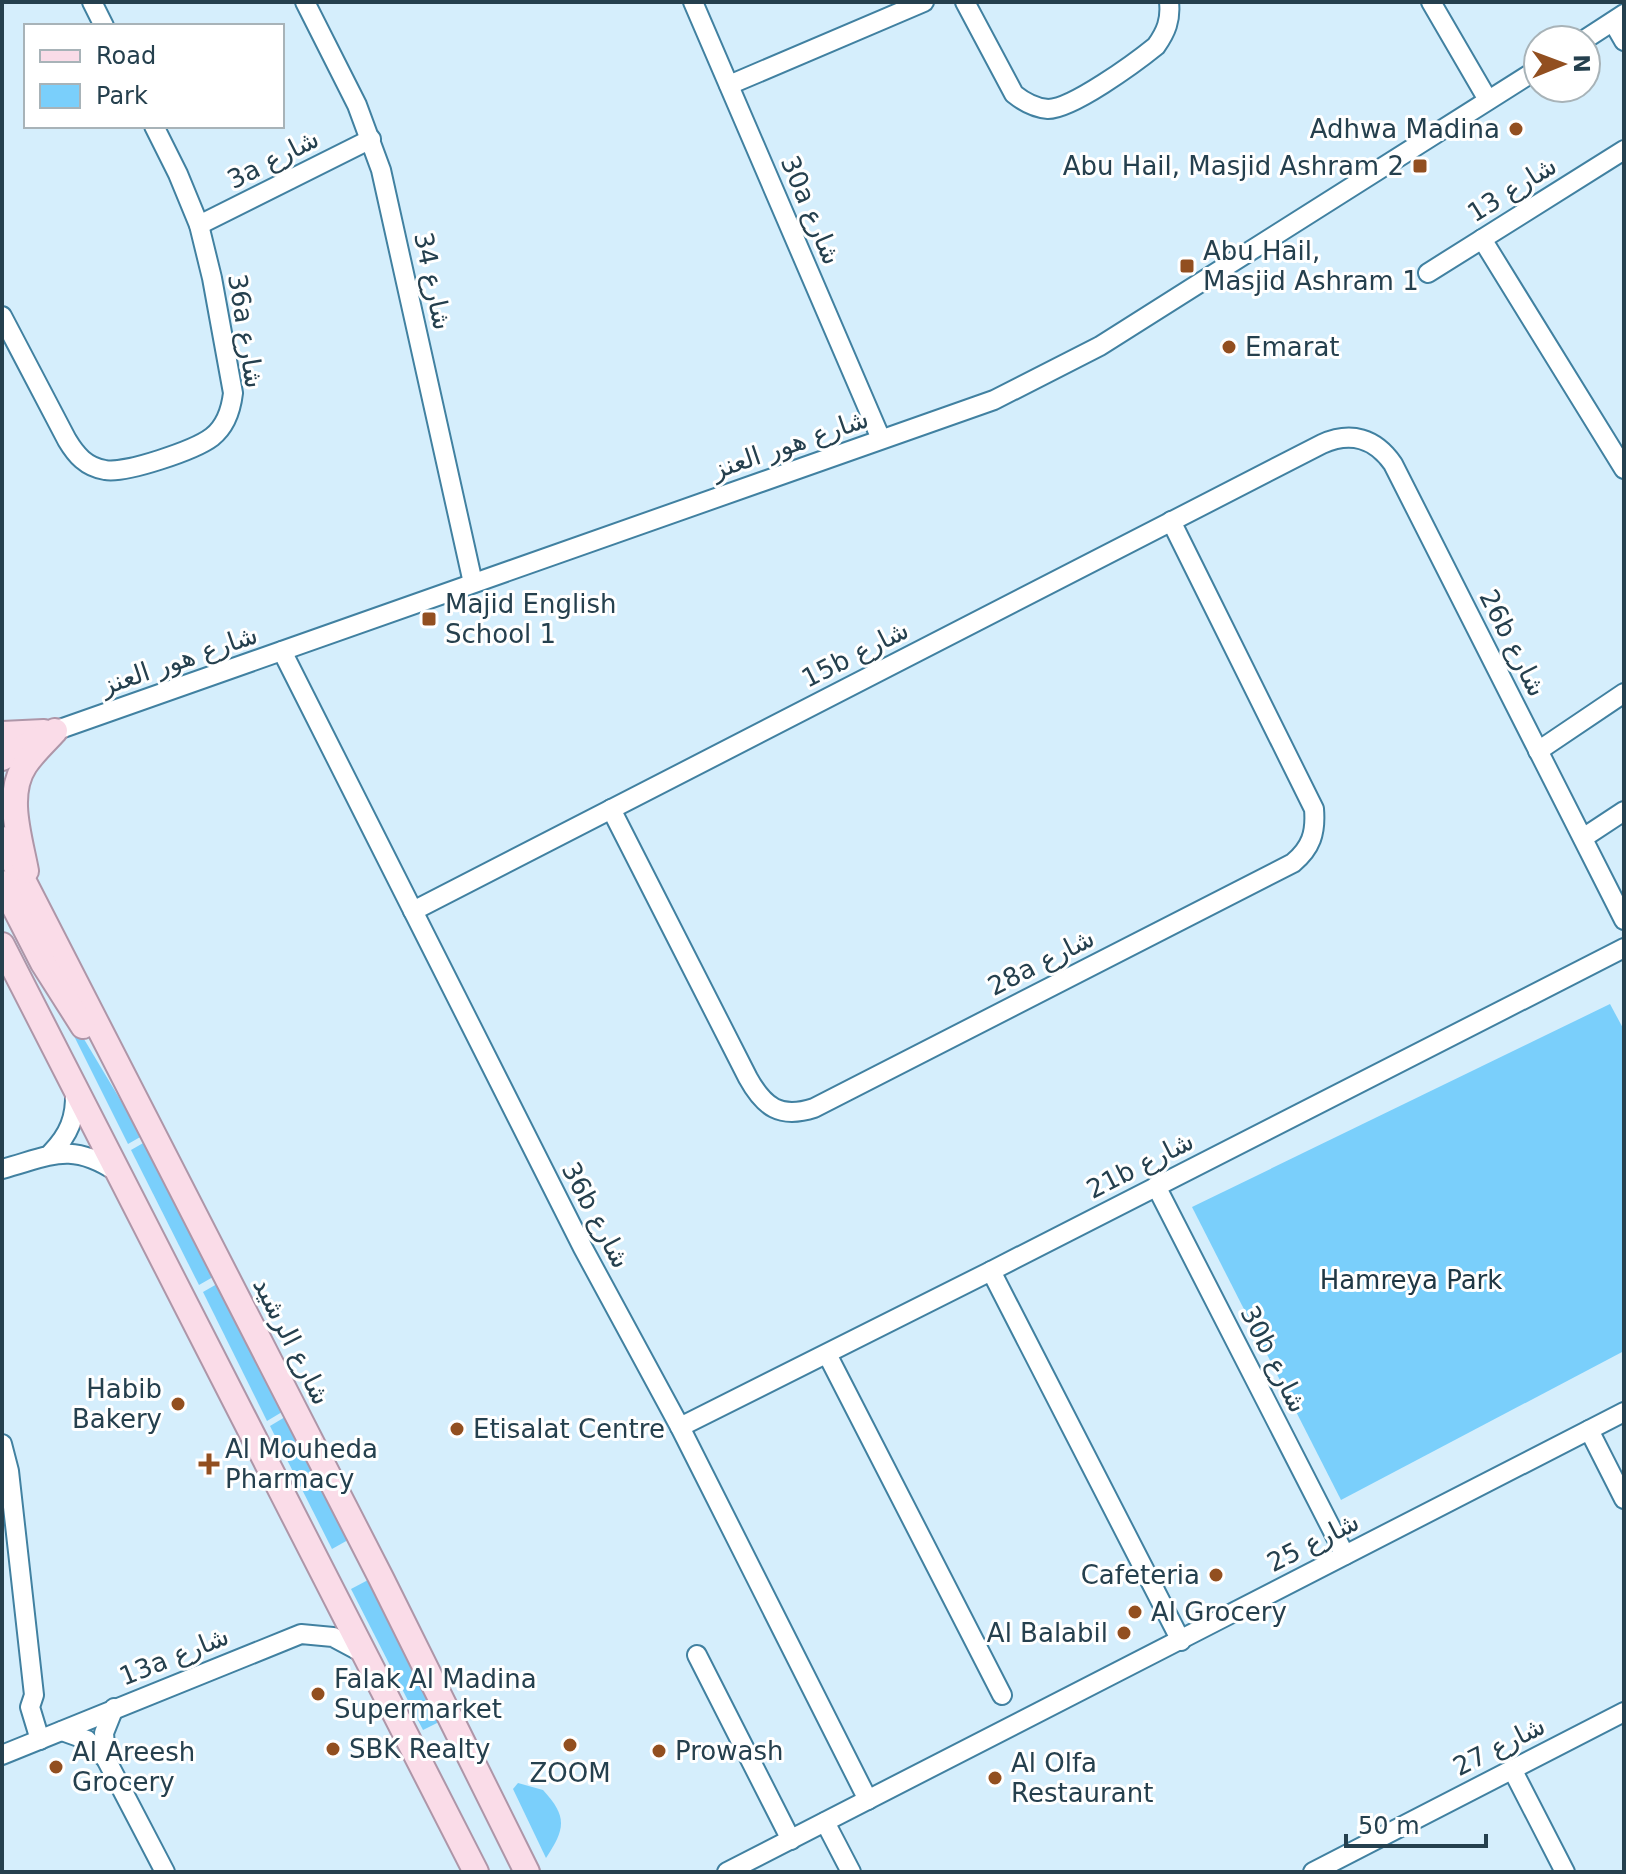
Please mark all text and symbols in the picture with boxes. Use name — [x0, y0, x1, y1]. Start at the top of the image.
legend — [24, 24, 284, 128]
north arrow — [1522, 24, 1602, 104]
text: Road — [96, 42, 156, 70]
text: N — [1569, 54, 1594, 73]
text: Park — [96, 82, 148, 110]
place label: Adhwa Madina — [1310, 114, 1500, 144]
marker: Adhwa Madina — [1507, 120, 1525, 138]
street label: 3a شارع — [222, 123, 324, 195]
street label: شارع 13 — [1462, 150, 1562, 228]
street label: 30a شارع — [775, 151, 847, 269]
place label: Abu Hail, Masjid Ashram 2 — [1063, 151, 1404, 181]
marker: Abu Hail, Masjid Ashram 2 — [1411, 157, 1429, 175]
street label: شارع 34 — [408, 229, 458, 333]
place label: Abu Hail, Masjid Ashram 1 — [1203, 236, 1419, 296]
marker: Abu Hail, Masjid Ashram 1 — [1178, 257, 1196, 275]
street label: 36a شارع — [222, 272, 270, 390]
place label: Emarat — [1245, 332, 1340, 362]
marker: Emarat — [1220, 338, 1238, 356]
street label: شارع هور العنز — [706, 403, 873, 486]
street label: 26b شارع — [1473, 585, 1553, 701]
place label: Majid English School 1 — [445, 589, 616, 649]
marker: Majid English School 1 — [420, 610, 438, 628]
street label: 15b شارع — [797, 614, 913, 694]
street label: شارع هور العنز — [95, 619, 262, 702]
street label: 28a شارع — [983, 923, 1099, 1001]
street label: 21b شارع — [1082, 1125, 1198, 1205]
street label: 36b شارع — [556, 1157, 636, 1273]
park label: Hamreya Park — [1320, 1265, 1502, 1295]
street label: شارع الرشيد — [246, 1272, 337, 1410]
street label: 30b شارع — [1234, 1301, 1314, 1417]
place label: Habib Bakery — [72, 1374, 162, 1434]
marker: Habib Bakery — [169, 1395, 187, 1413]
place label: Etisalat Centre — [473, 1414, 665, 1444]
marker: Etisalat Centre — [448, 1420, 466, 1438]
place label: Al Mouheda Pharmacy — [225, 1434, 378, 1494]
marker: Al Mouheda Pharmacy — [200, 1455, 218, 1473]
street label: شارع 25 — [1262, 1506, 1364, 1578]
place label: Cafeteria — [1081, 1560, 1200, 1590]
marker: Cafeteria — [1207, 1566, 1225, 1584]
place label: Al Grocery — [1151, 1597, 1287, 1627]
marker: Al Grocery — [1126, 1603, 1144, 1621]
place label: Al Balabil — [987, 1618, 1108, 1648]
street label: 13a شارع — [115, 1621, 233, 1691]
marker: Al Balabil — [1115, 1624, 1133, 1642]
place label: Falak Al Madina Supermarket — [334, 1664, 537, 1724]
marker: Falak Al Madina Supermarket — [309, 1685, 327, 1703]
street label: شارع 27 — [1448, 1710, 1550, 1782]
place label: SBK Realty — [349, 1734, 490, 1764]
marker: ZOOM — [561, 1736, 579, 1754]
place label: Prowash — [675, 1736, 783, 1766]
place label: Al Areesh Grocery — [72, 1737, 195, 1797]
marker: SBK Realty — [324, 1740, 342, 1758]
marker: Prowash — [650, 1742, 668, 1760]
place label: Al Olfa Restaurant — [1011, 1748, 1153, 1808]
marker: Al Areesh Grocery — [47, 1758, 65, 1776]
place label: ZOOM — [529, 1758, 611, 1788]
marker: Al Olfa Restaurant — [986, 1769, 1004, 1787]
scale bar — [1346, 1798, 1486, 1848]
text: 50 m — [1358, 1812, 1420, 1840]

